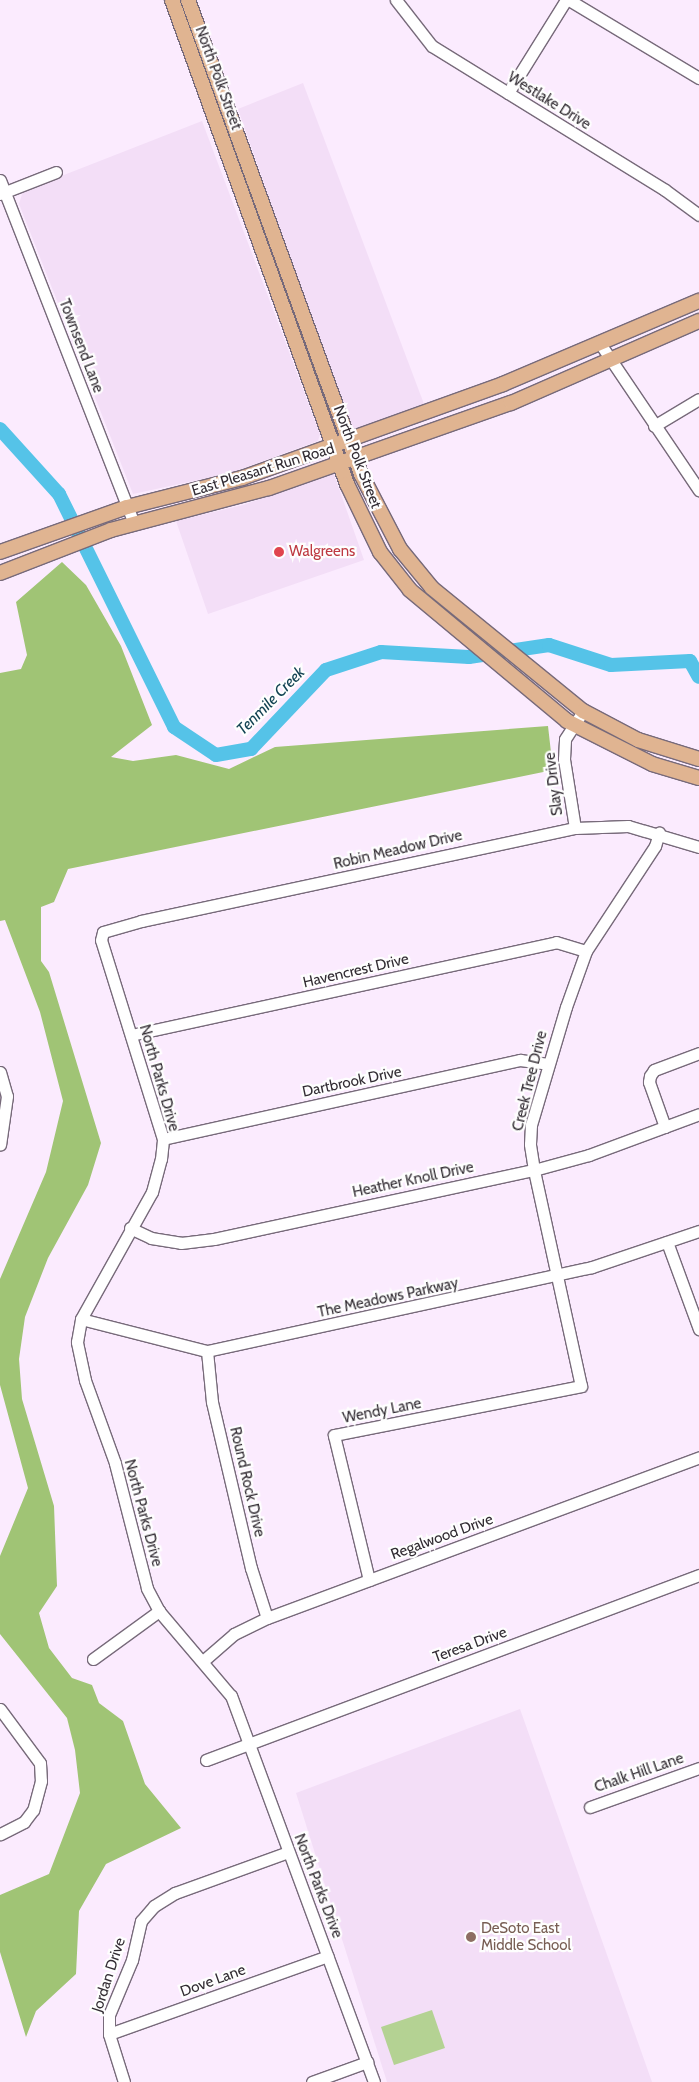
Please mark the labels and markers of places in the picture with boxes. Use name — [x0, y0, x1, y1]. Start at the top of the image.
place label: Walgreens — [289, 543, 355, 561]
marker: Walgreens — [273, 546, 285, 558]
place label: DeSoto East Middle School — [481, 1919, 571, 1954]
marker: DeSoto East Middle School — [465, 1931, 477, 1943]

